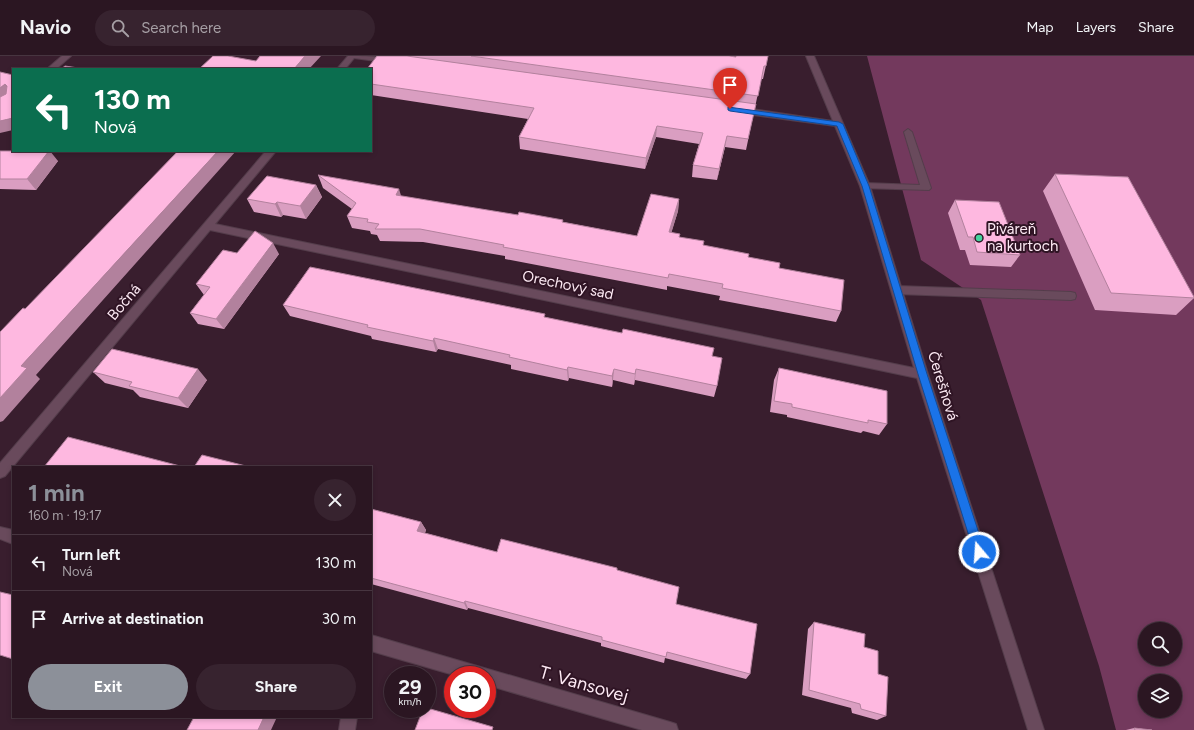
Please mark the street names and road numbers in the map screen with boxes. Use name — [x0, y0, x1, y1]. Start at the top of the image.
street label: Orechový sad — [521, 267, 615, 303]
street label: Bočná — [104, 280, 144, 324]
street label: Čerešňová — [924, 349, 962, 423]
street label: T. Vansovej — [537, 661, 631, 707]

